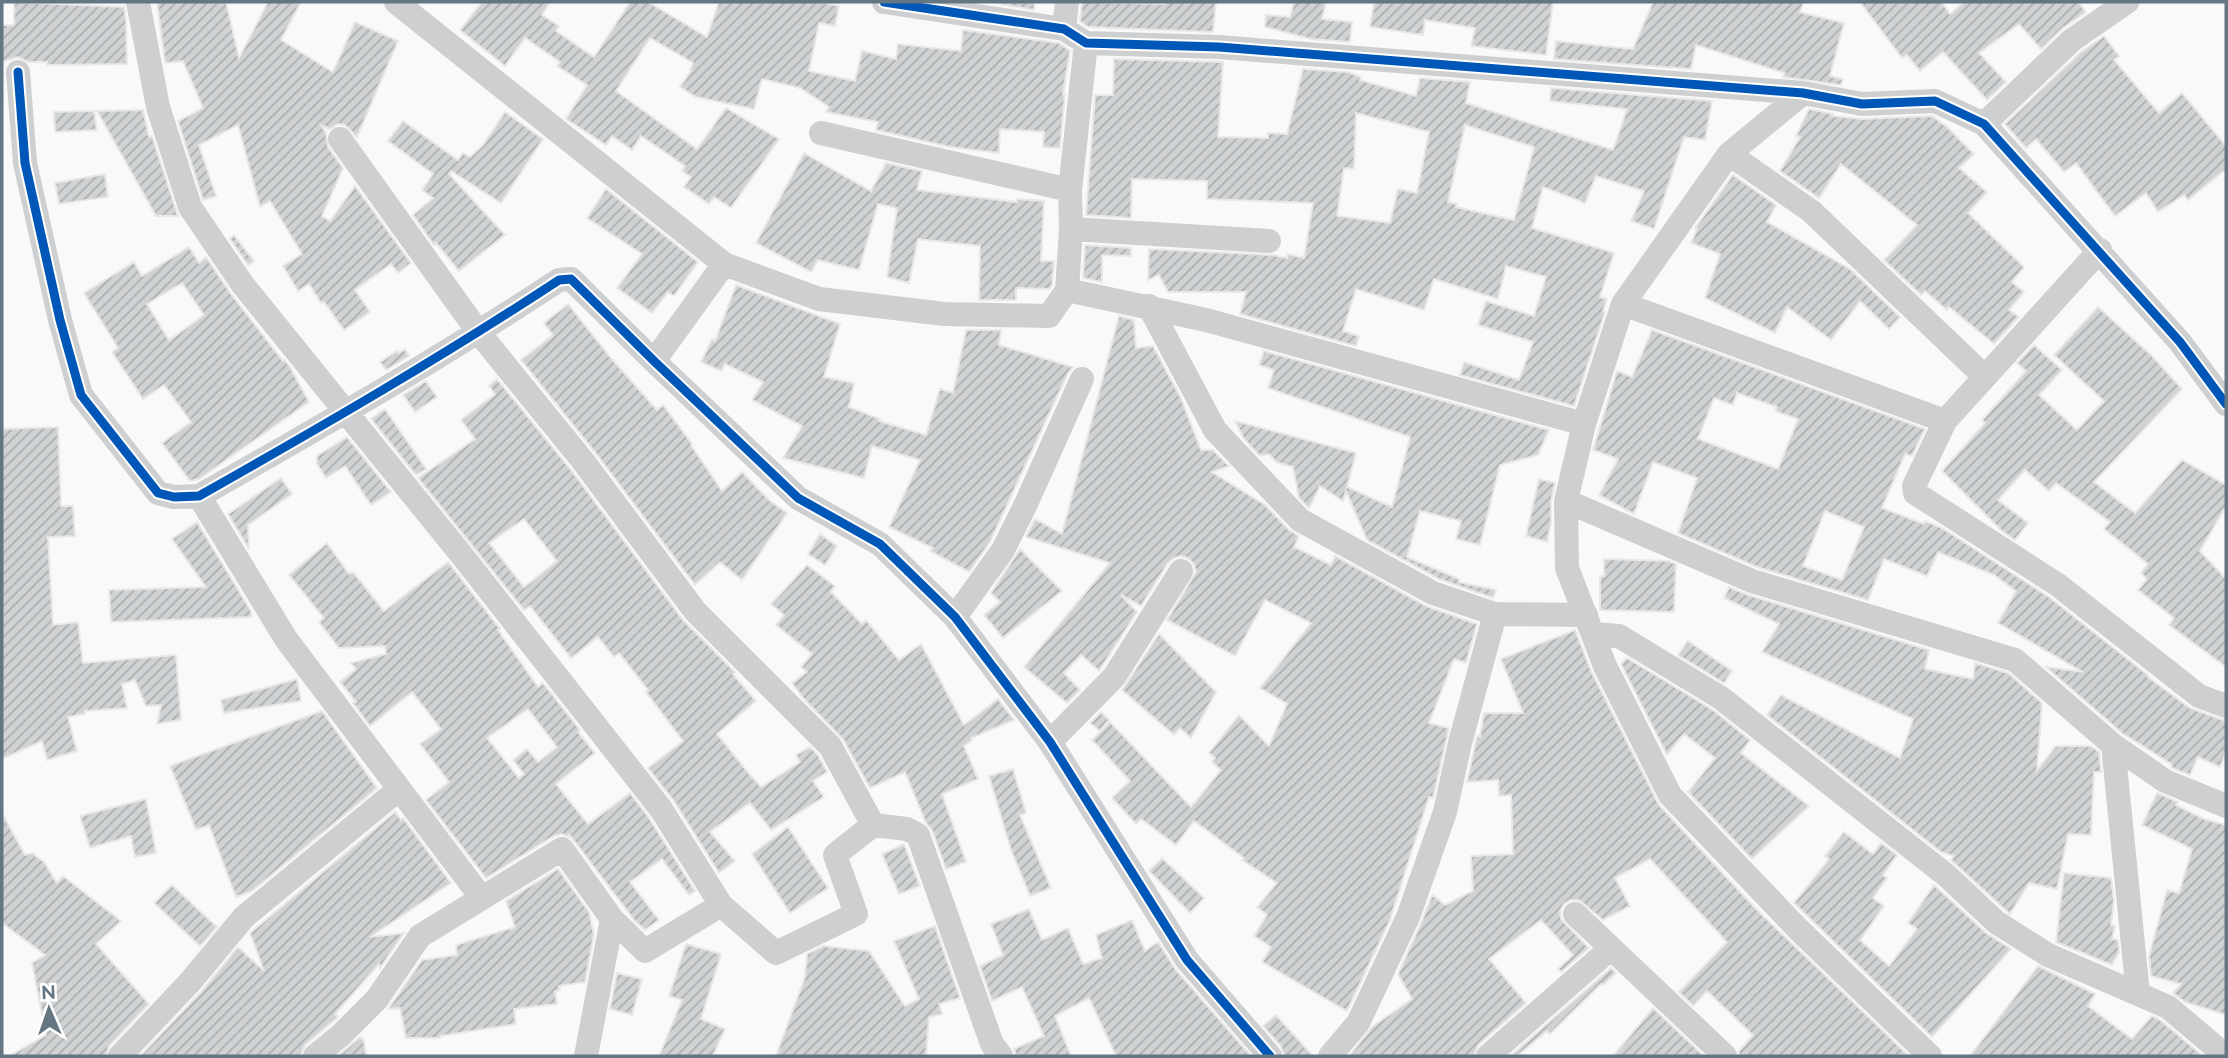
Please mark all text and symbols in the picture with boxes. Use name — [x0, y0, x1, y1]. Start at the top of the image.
north arrow — [14, 974, 84, 1044]
text: N — [41, 981, 56, 1003]

